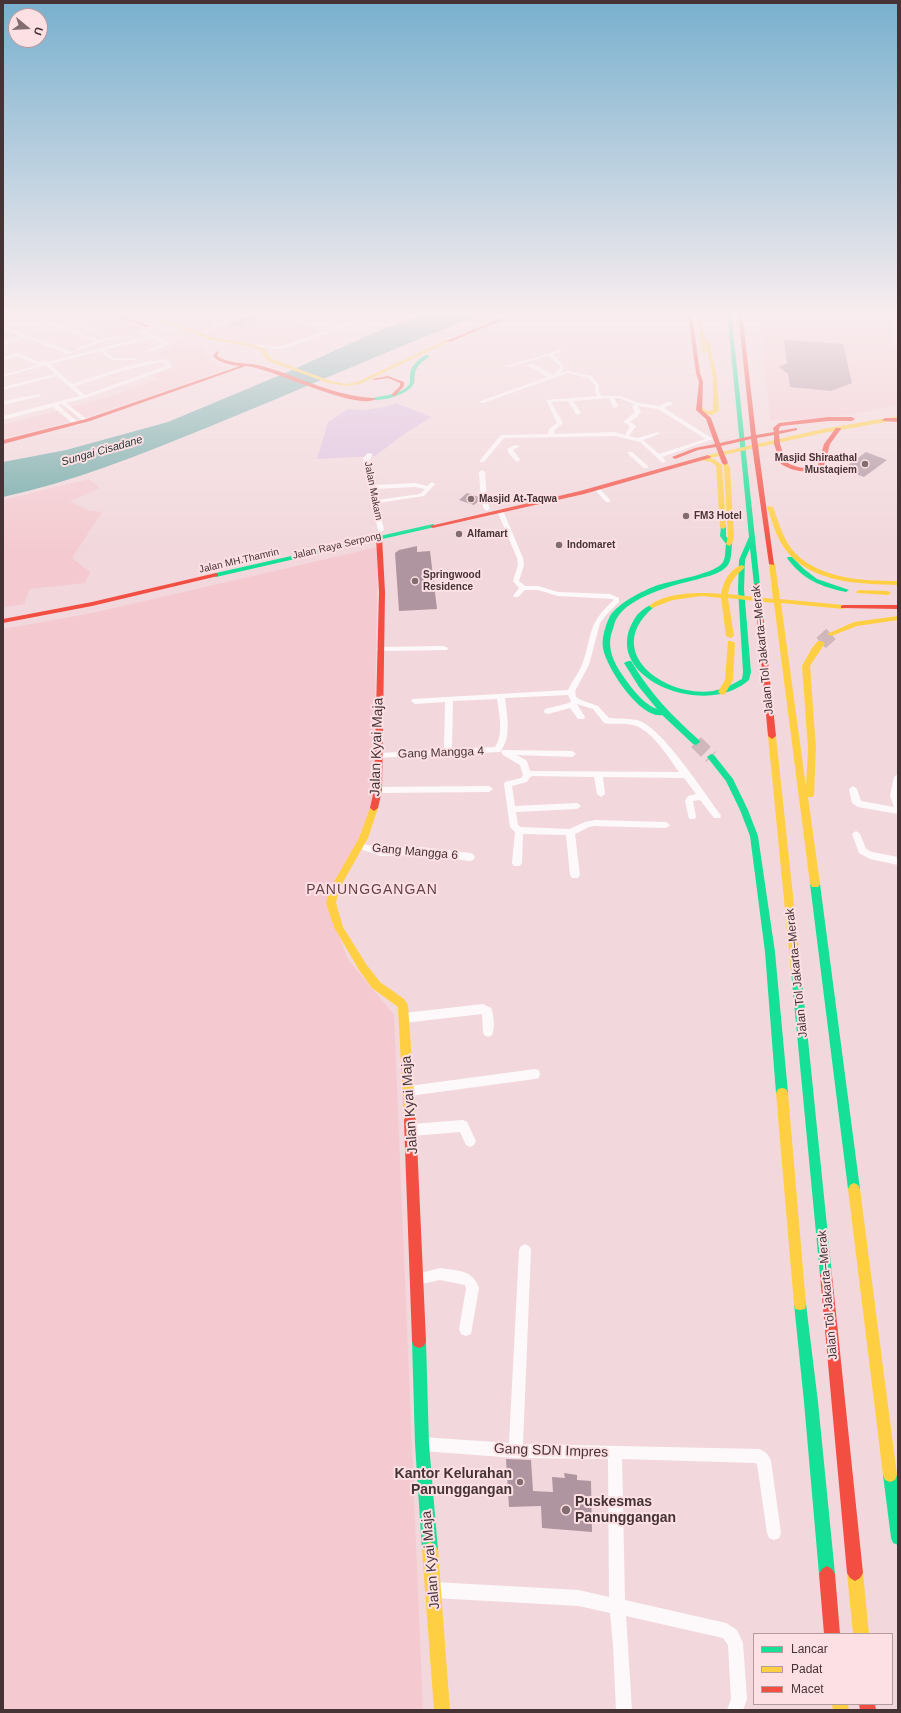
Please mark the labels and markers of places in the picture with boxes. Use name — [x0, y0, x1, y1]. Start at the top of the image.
place label: Masjid Shiraathal Mustaqiem — [775, 452, 857, 476]
marker: Masjid Shiraathal Mustaqiem — [860, 459, 870, 469]
place label: Masjid At-Taqwa — [479, 493, 557, 505]
marker: Masjid At-Taqwa — [466, 494, 476, 504]
place label: FM3 Hotel — [694, 510, 742, 522]
marker: FM3 Hotel — [681, 511, 691, 521]
place label: Alfamart — [467, 528, 508, 540]
marker: Alfamart — [454, 529, 464, 539]
place label: Indomaret — [567, 539, 615, 551]
marker: Indomaret — [554, 540, 564, 550]
place label: Springwood Residence — [423, 569, 481, 592]
marker: Springwood Residence — [410, 576, 420, 586]
place label: Kantor Kelurahan Panunggangan — [395, 1466, 512, 1498]
marker: Kantor Kelurahan Panunggangan — [515, 1477, 525, 1487]
place label: Puskesmas Panunggangan — [575, 1494, 676, 1526]
marker: Puskesmas Panunggangan — [560, 1504, 572, 1516]

